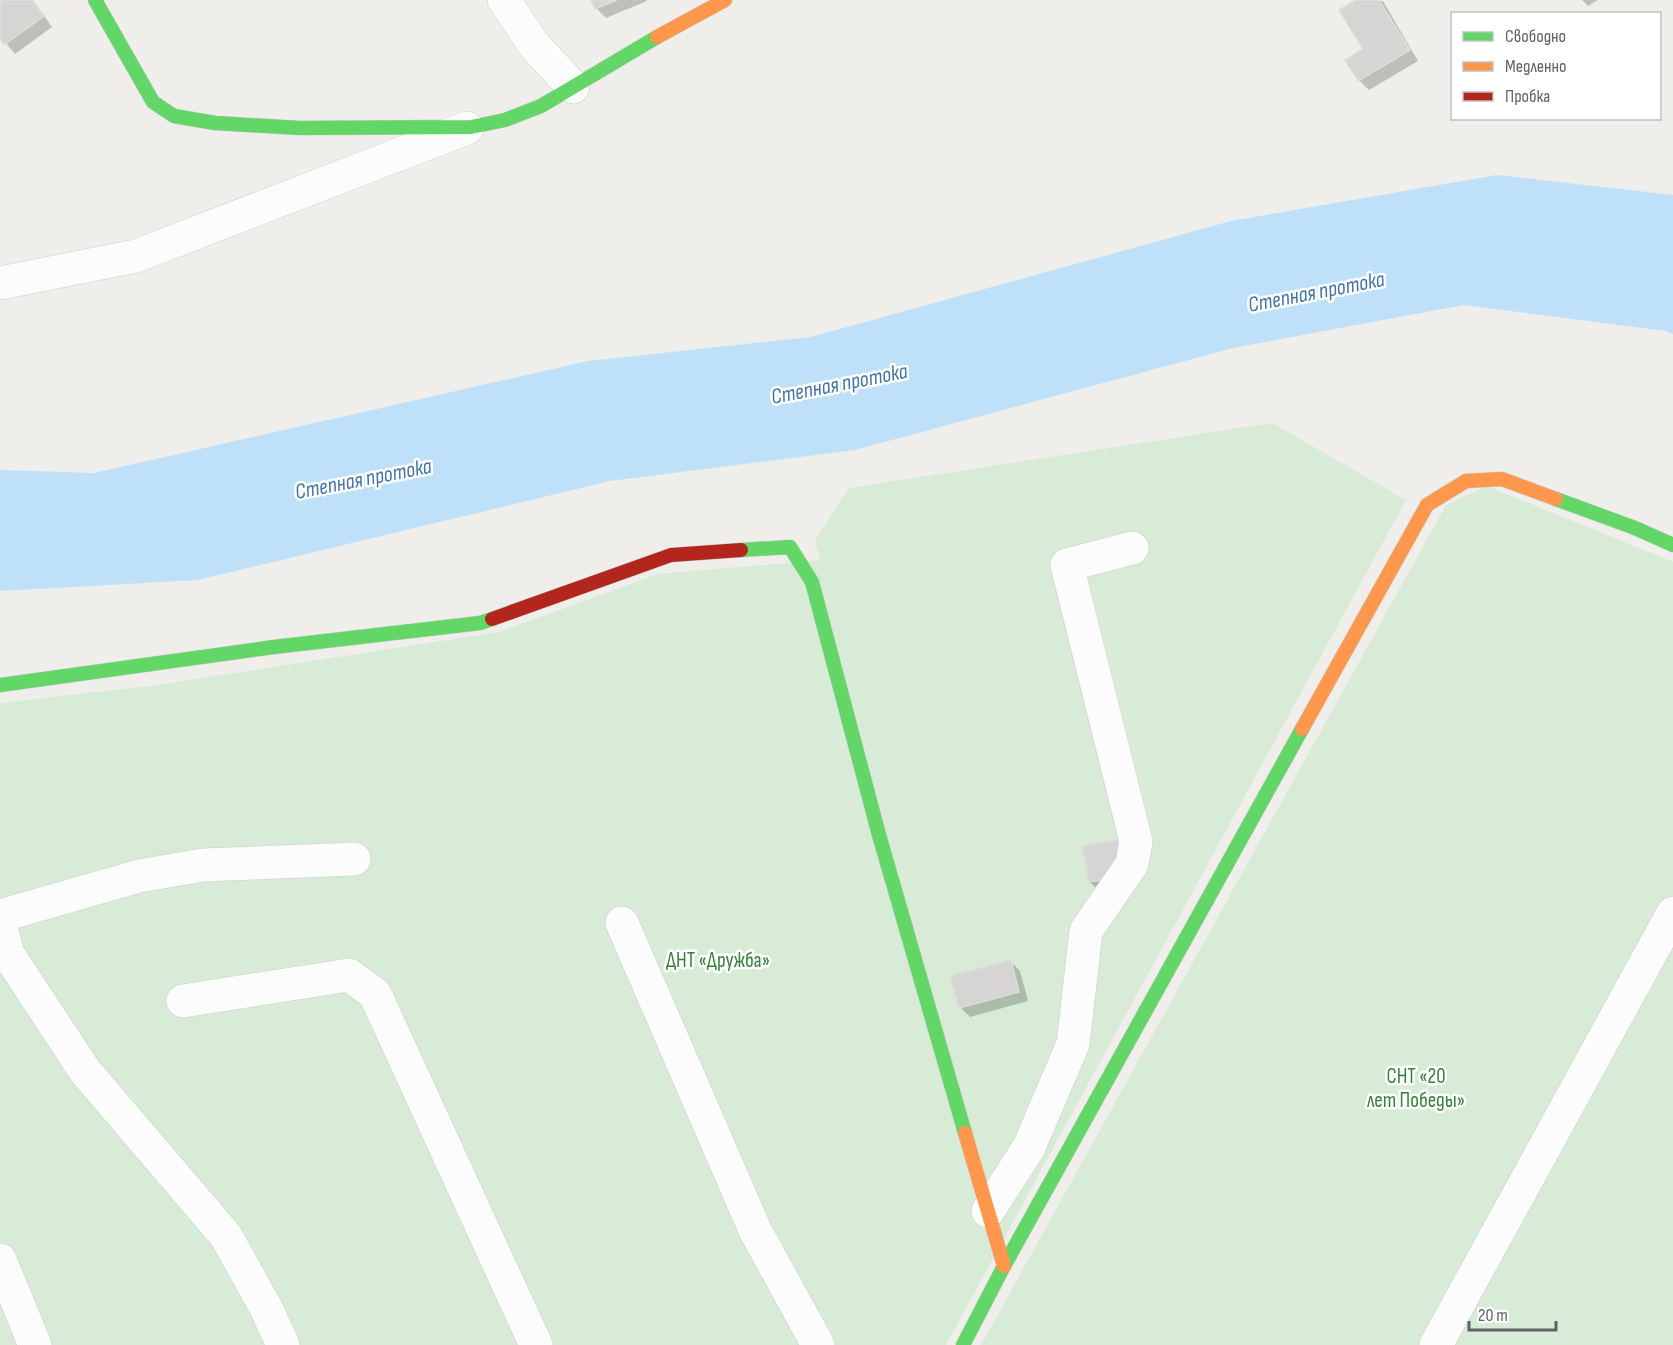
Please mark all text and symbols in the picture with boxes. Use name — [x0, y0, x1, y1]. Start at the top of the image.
legend — [1451, 12, 1661, 120]
text: Свободно — [1505, 26, 1566, 47]
text: Медленно — [1505, 56, 1567, 77]
text: Пробка — [1505, 86, 1550, 107]
water label: Степная протока — [1246, 266, 1387, 319]
water label: Степная протока — [769, 358, 910, 411]
water label: Степная протока — [293, 453, 434, 506]
park label: ДНТ «Дружба» — [666, 948, 770, 973]
park label: СНТ «20 лет Победы» — [1367, 1064, 1465, 1113]
scale bar — [1469, 1294, 1556, 1332]
text: 20 m — [1478, 1305, 1508, 1326]

